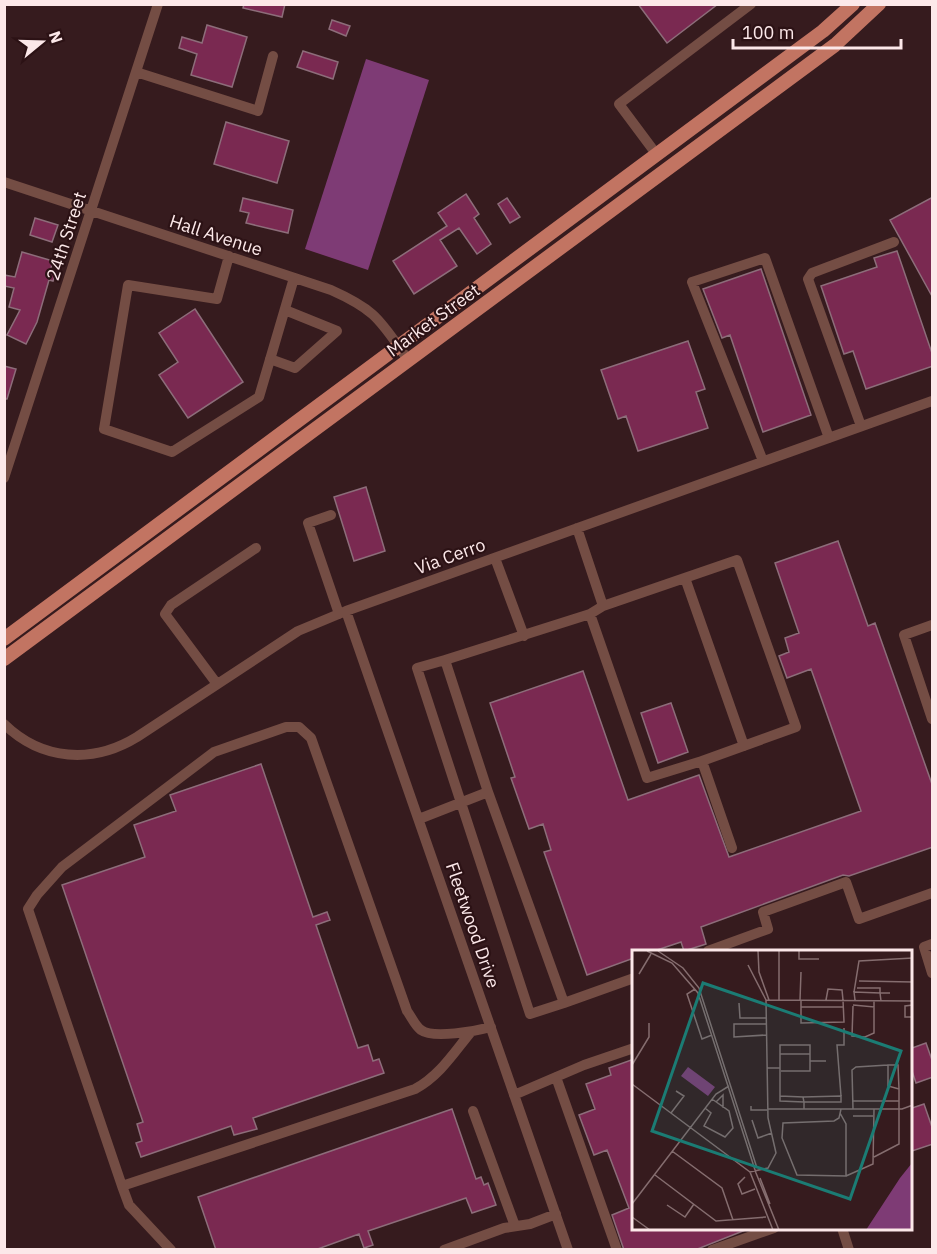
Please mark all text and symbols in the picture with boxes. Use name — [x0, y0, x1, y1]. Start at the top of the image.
north arrow — [12, 12, 72, 72]
scale bar — [733, 12, 901, 50]
text: 100 m — [742, 21, 794, 44]
text: N — [45, 28, 68, 46]
street label: 24th Street — [41, 189, 91, 283]
street label: Hall Avenue — [167, 209, 266, 261]
street label: Market Street — [382, 278, 484, 362]
street label: Via Cerro — [411, 533, 489, 579]
street label: Fleetwood Drive — [441, 859, 505, 991]
inset map — [632, 950, 913, 1230]

